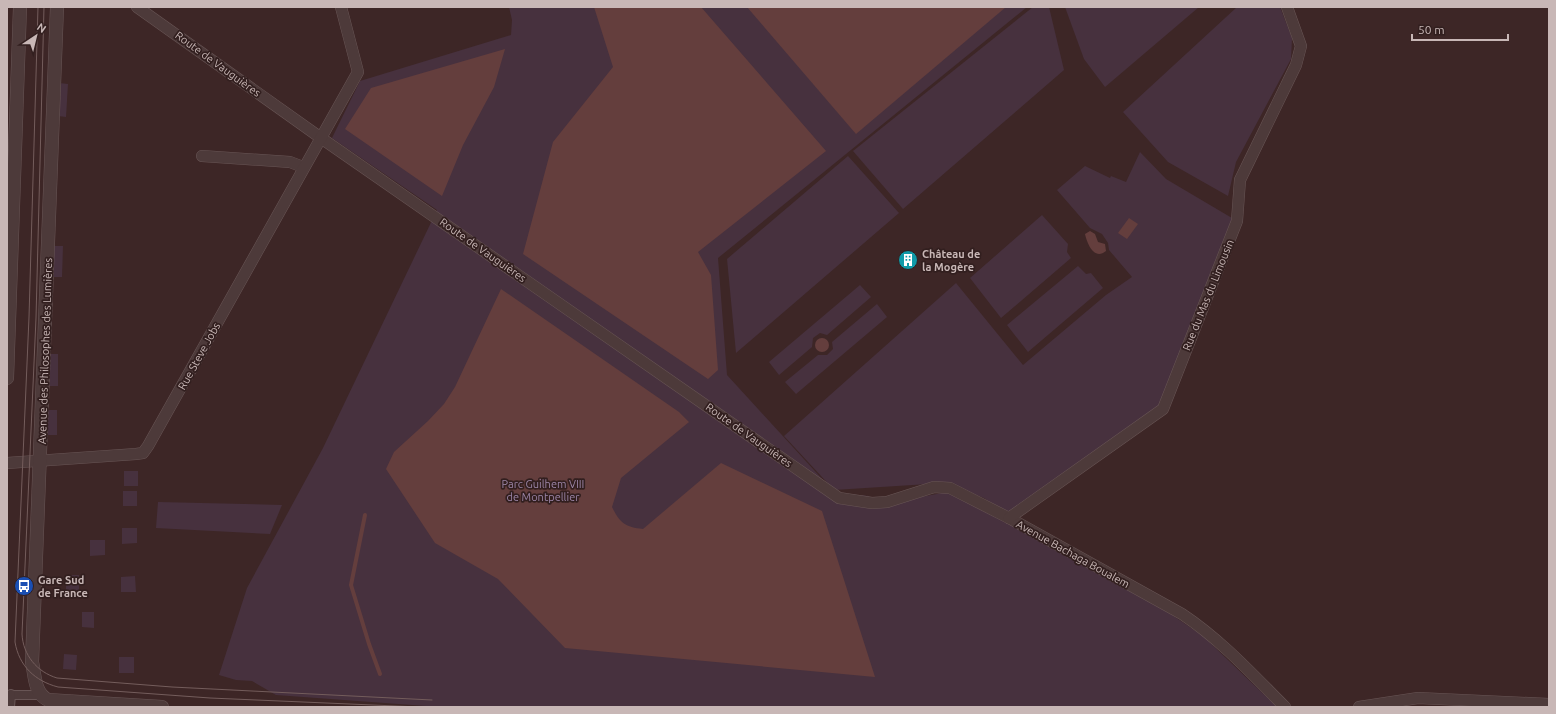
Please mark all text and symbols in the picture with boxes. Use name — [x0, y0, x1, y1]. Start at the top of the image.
north arrow — [16, 16, 56, 56]
scale bar — [1412, 16, 1508, 42]
text: N — [35, 21, 49, 35]
text: 50 m — [1418, 23, 1445, 36]
street label: Route de Vauguières — [173, 29, 263, 99]
street label: Route de Vauguières — [438, 216, 529, 284]
street label: Rue du Mas du Limousin — [1180, 238, 1236, 352]
place label: Château de la Mogère — [922, 248, 980, 273]
building icon: Château de la Mogère — [897, 249, 919, 271]
street label: Avenue des Philosophes des Lumières — [36, 257, 54, 444]
street label: Rue Steve Jobs — [176, 320, 223, 392]
street label: Route de Vauguières — [704, 401, 795, 469]
park label: Parc Guilhem VIII de Montpellier — [502, 478, 584, 503]
street label: Avenue Bachaga Boualem — [1014, 518, 1132, 590]
place label: Gare Sud de France — [38, 574, 88, 599]
bus stop icon: Gare Sud de France — [13, 575, 35, 597]

